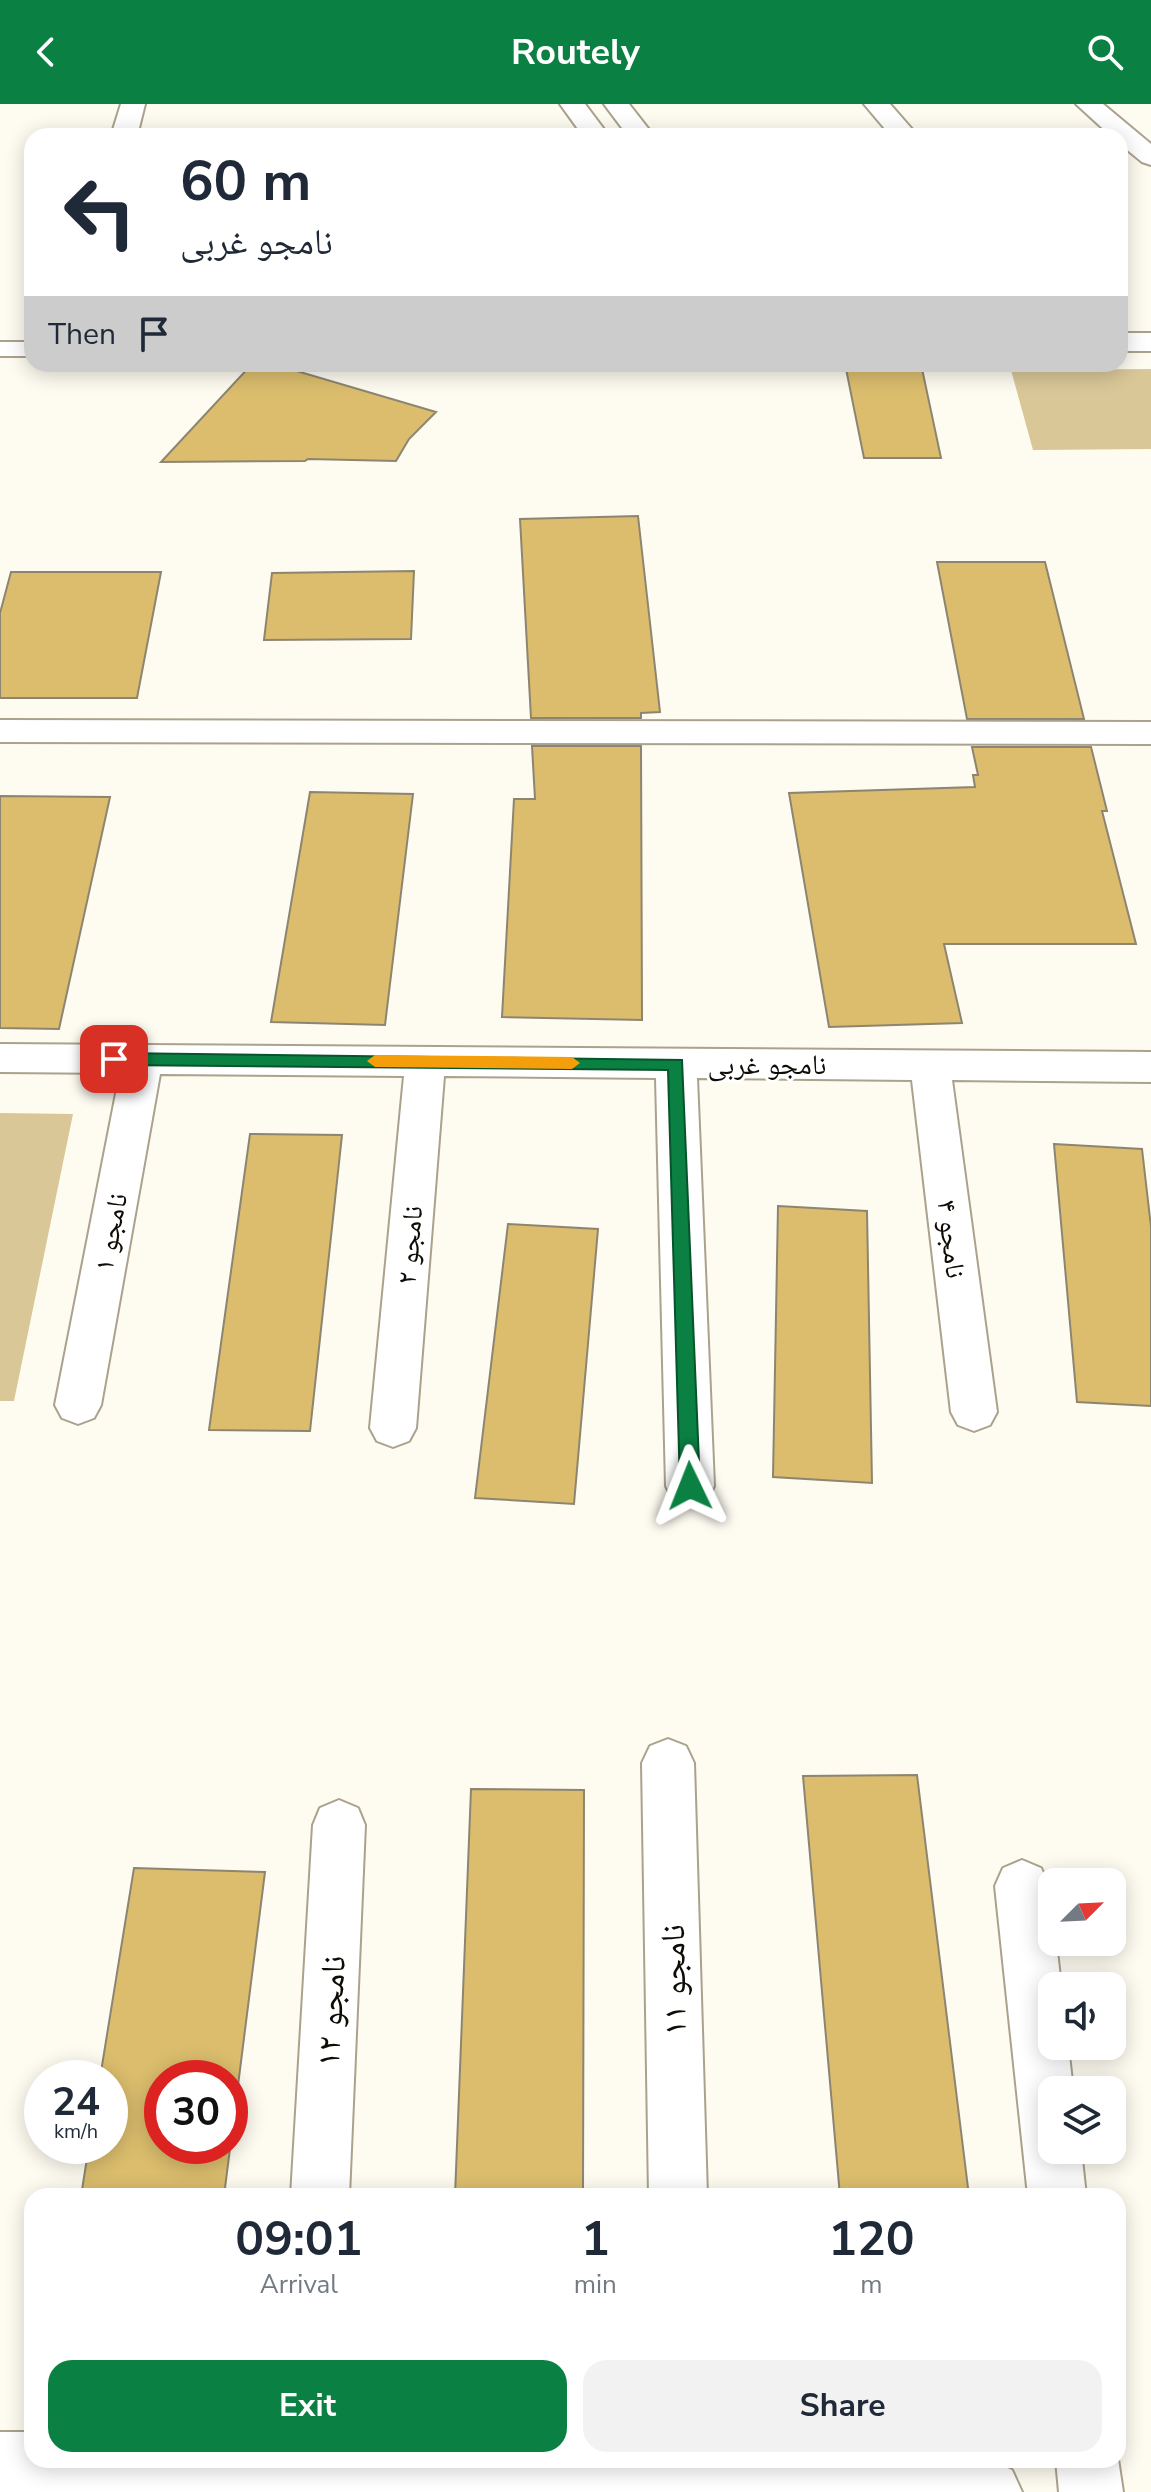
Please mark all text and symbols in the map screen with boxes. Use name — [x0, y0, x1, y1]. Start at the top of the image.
text: Routely — [511, 28, 640, 77]
icon: back — [24, 30, 68, 74]
icon: search — [1083, 30, 1127, 74]
text: 60 m — [180, 143, 311, 220]
icon: left — [48, 160, 152, 264]
text: نامجو غربی — [180, 218, 333, 267]
icon: arrive — [132, 312, 176, 356]
text: Then — [48, 314, 116, 355]
pin — [80, 1025, 148, 1093]
icon: arrive — [92, 1037, 136, 1081]
street label: نامجو غربی — [708, 1046, 826, 1084]
street label: نامجو ۱ — [85, 1190, 137, 1275]
street label: نامجو ۴ — [927, 1198, 975, 1281]
street label: نامجو ۲ — [388, 1204, 432, 1286]
position arrow — [648, 1444, 732, 1528]
north arrow — [1038, 1868, 1126, 1956]
map controls — [1038, 1868, 1126, 2164]
street label: نامجو ۱۱ — [650, 1924, 698, 2036]
street label: نامجو ۱۲ — [305, 1954, 357, 2068]
button: sound — [1038, 1972, 1126, 2060]
speed limit sign: 30 — [144, 2060, 248, 2164]
text: 24 — [52, 2075, 100, 2129]
button: layers — [1038, 2076, 1126, 2164]
text: km/h — [54, 2118, 98, 2145]
text: 09:01 — [235, 2206, 362, 2272]
text: 1 — [581, 2206, 610, 2272]
text: 120 — [828, 2206, 915, 2272]
text: Arrival — [260, 2267, 338, 2302]
text: min — [574, 2267, 617, 2302]
text: m — [860, 2267, 883, 2302]
button: Exit — [48, 2360, 567, 2452]
button: Share — [583, 2360, 1102, 2452]

